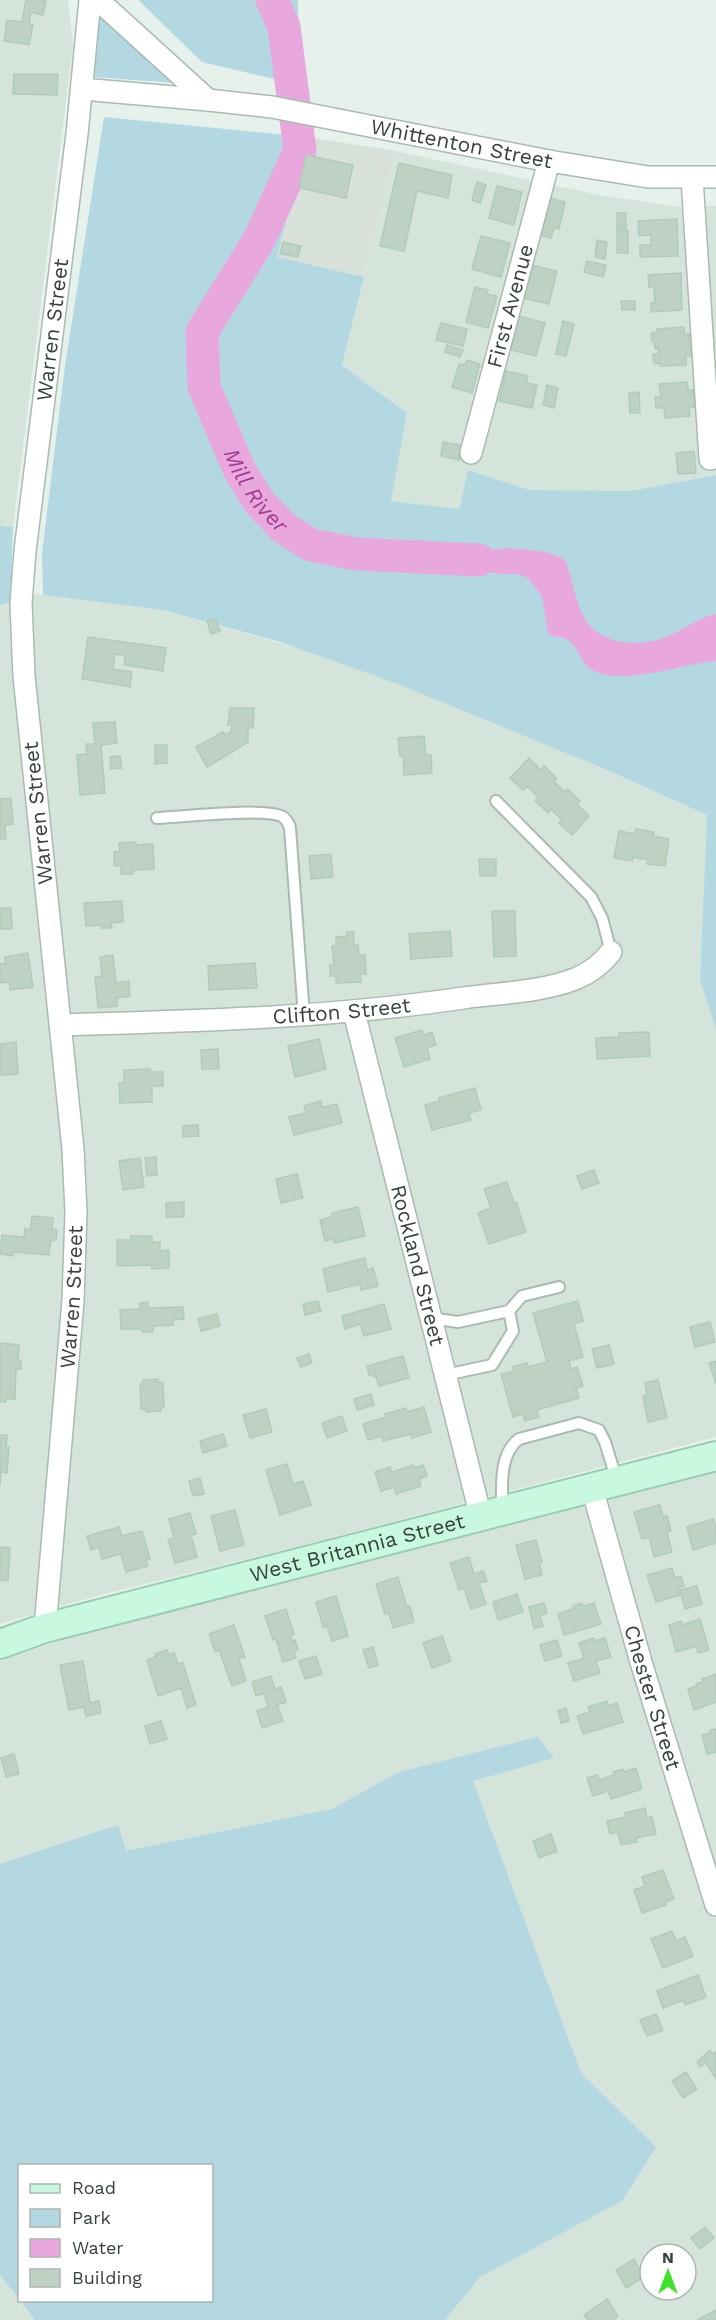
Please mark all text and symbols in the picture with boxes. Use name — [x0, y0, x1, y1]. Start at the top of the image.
street label: Whittenton Street — [369, 114, 555, 173]
street label: First Avenue — [481, 241, 538, 371]
street label: Warren Street — [31, 257, 73, 403]
water label: Mill River — [219, 445, 294, 538]
street label: Warren Street — [18, 740, 57, 886]
street label: Clifton Street — [272, 992, 412, 1029]
street label: Rockland Street — [386, 1182, 450, 1348]
street label: Warren Street — [54, 1225, 88, 1370]
street label: West Britannia Street — [247, 1508, 467, 1587]
street label: Chester Street — [619, 1622, 687, 1773]
legend — [18, 2164, 213, 2302]
text: Road — [72, 2177, 116, 2198]
text: Park — [72, 2207, 111, 2228]
text: Water — [72, 2237, 124, 2258]
north arrow — [638, 2242, 698, 2302]
text: N — [662, 2248, 674, 2267]
text: Building — [72, 2267, 142, 2288]

